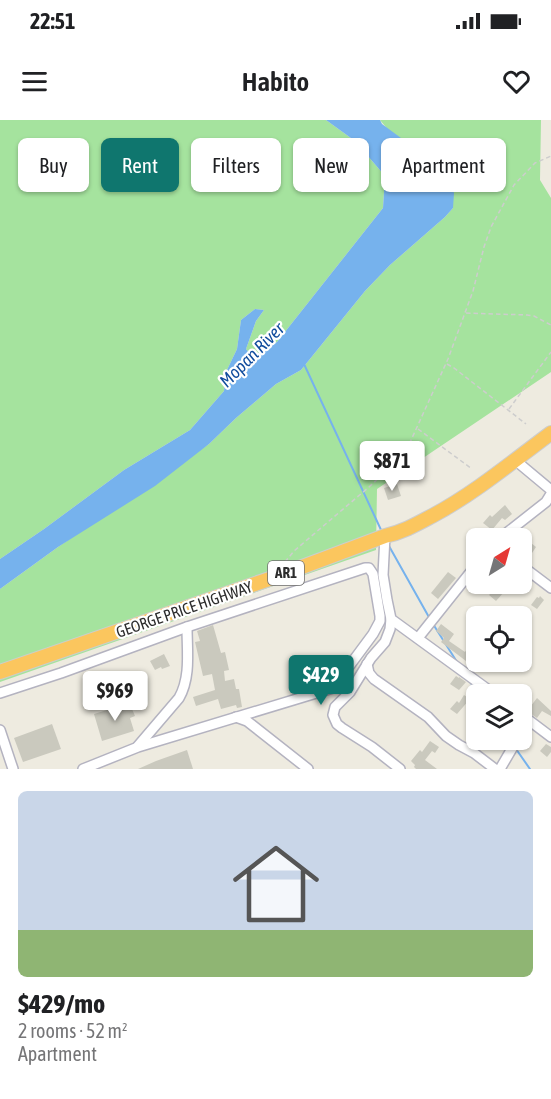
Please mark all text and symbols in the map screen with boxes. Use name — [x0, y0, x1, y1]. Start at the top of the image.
text: 22:51 — [30, 8, 75, 34]
icon: menu — [18, 65, 51, 98]
icon: heart — [500, 65, 533, 98]
text: Habito — [242, 66, 309, 97]
chip: Buy — [18, 138, 89, 192]
chip: Rent — [101, 138, 179, 192]
chip: Filters — [191, 138, 281, 192]
chip: New — [293, 138, 369, 192]
chip: Apartment — [381, 138, 506, 192]
water label: Mopan River — [215, 318, 289, 391]
pin: $871 — [356, 441, 428, 492]
text: $871 — [374, 449, 410, 472]
north arrow — [466, 528, 532, 594]
map controls — [466, 528, 532, 750]
road number: AR1 — [268, 561, 304, 585]
street label: GEORGE PRICE HIGHWAY — [114, 577, 255, 641]
button: locate — [466, 606, 532, 672]
pin: $429 — [285, 655, 357, 706]
text: $429 — [303, 663, 339, 686]
pin: $969 — [79, 671, 151, 722]
text: $969 — [97, 679, 133, 702]
button: layers — [466, 684, 532, 750]
icon: home — [222, 830, 330, 938]
text: $429/mo — [18, 989, 105, 1019]
text: 2 rooms · 52 m² — [18, 1019, 128, 1042]
text: Apartment — [18, 1042, 97, 1065]

